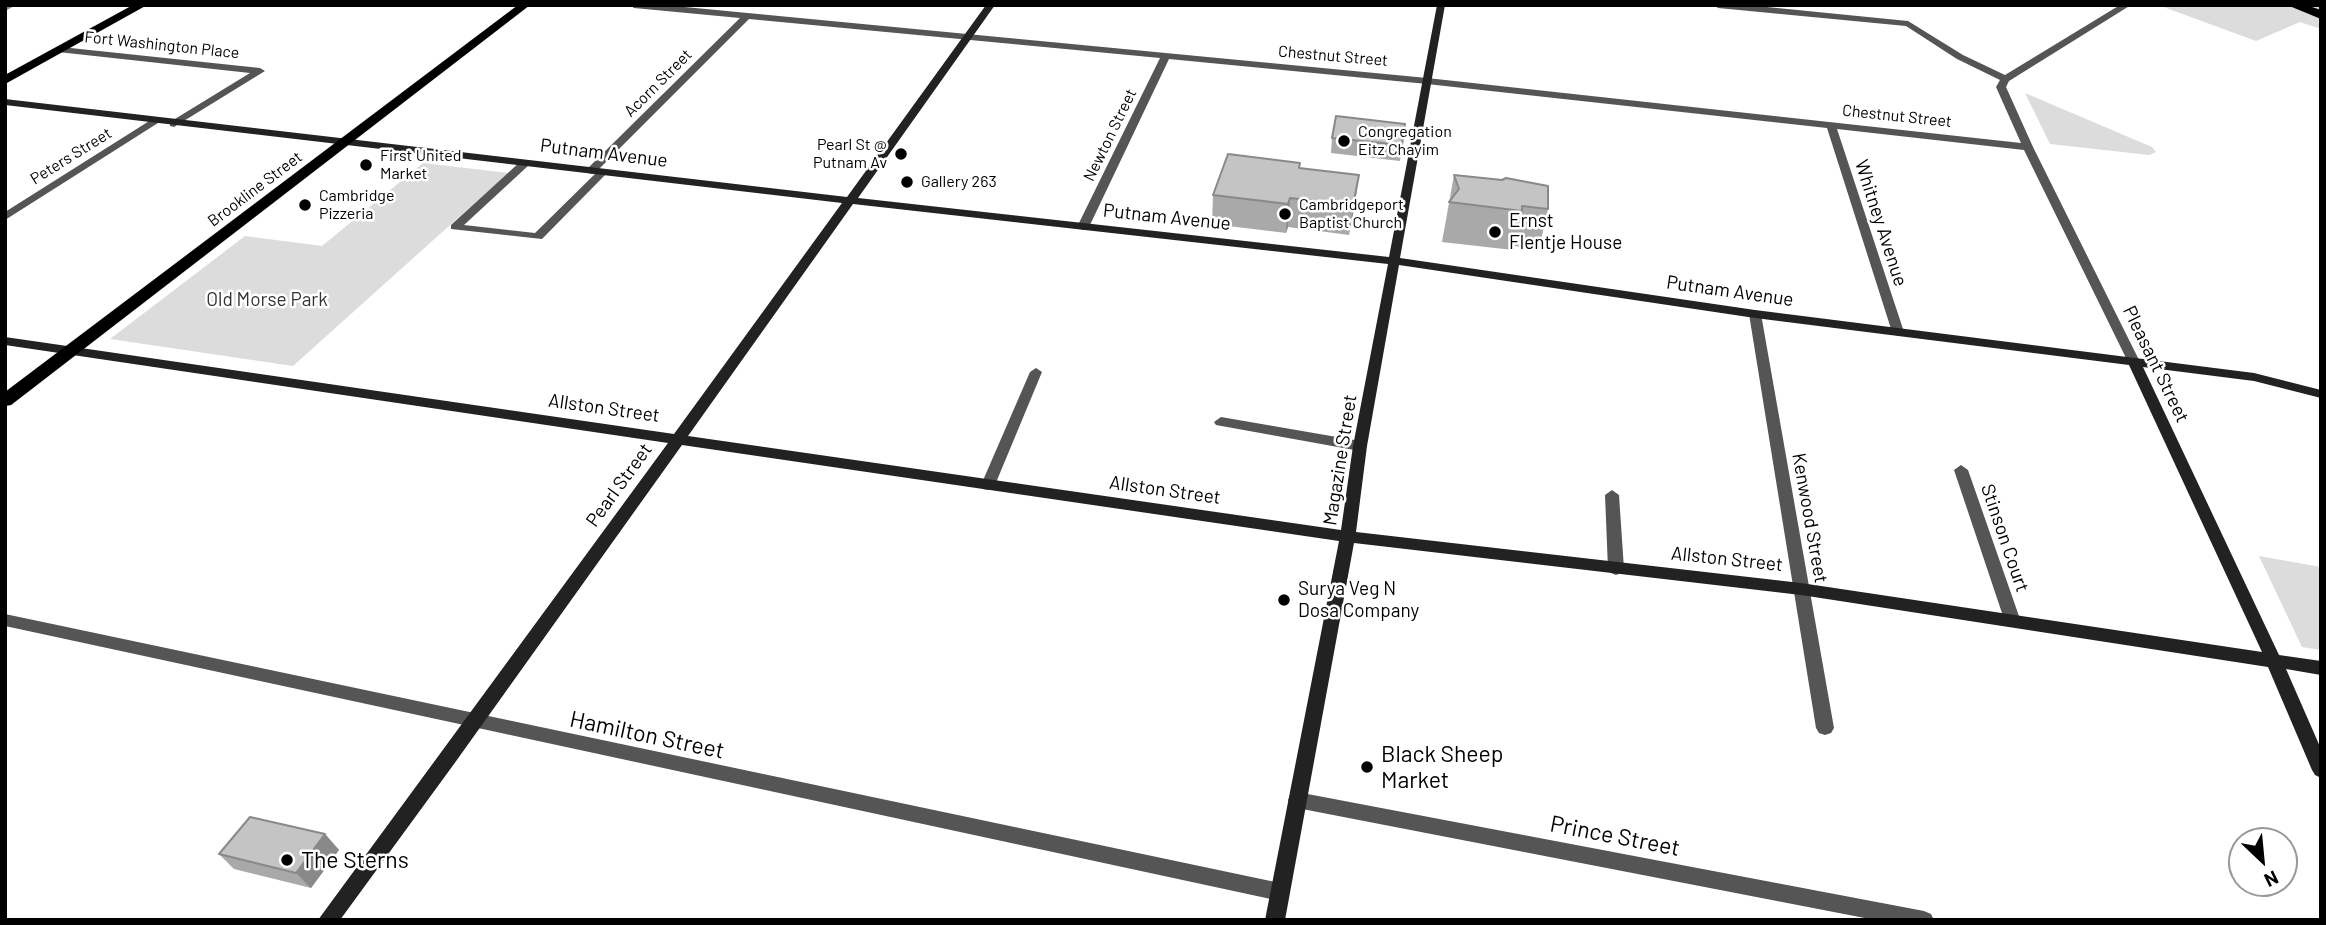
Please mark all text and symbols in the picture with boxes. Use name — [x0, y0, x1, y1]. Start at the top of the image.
street label: Fort Washington Place — [84, 27, 240, 63]
street label: Chestnut Street — [1277, 42, 1389, 70]
street label: Acorn Street — [620, 45, 696, 121]
street label: Newton Street — [1079, 86, 1141, 184]
street label: Chestnut Street — [1841, 101, 1953, 131]
place label: Congregation Eitz Chayim — [1358, 122, 1452, 160]
street label: Peters Street — [27, 123, 115, 189]
marker: Congregation Eitz Chayim — [1336, 133, 1352, 149]
street label: Putnam Avenue — [539, 134, 669, 172]
place label: Pearl St @ Putnam Av — [813, 135, 887, 173]
place label: First United Market — [380, 146, 462, 184]
marker: Pearl St @ Putnam Av — [893, 146, 909, 162]
street label: Brookline Street — [204, 147, 306, 231]
marker: First United Market — [358, 157, 374, 173]
street label: Whitney Avenue — [1850, 157, 1912, 289]
place label: Gallery 263 — [921, 172, 997, 192]
marker: Gallery 263 — [899, 174, 915, 190]
place label: Cambridge Pizzeria — [319, 186, 394, 224]
place label: Cambridgeport Baptist Church — [1299, 195, 1404, 233]
marker: Cambridge Pizzeria — [297, 197, 313, 213]
street label: Putnam Avenue — [1102, 199, 1232, 235]
marker: Cambridgeport Baptist Church — [1277, 206, 1293, 222]
place label: Ernst Flentje House — [1509, 210, 1622, 254]
marker: Ernst Flentje House — [1487, 224, 1503, 240]
street label: Putnam Avenue — [1665, 271, 1795, 311]
park label: Old Morse Park — [206, 289, 328, 311]
street label: Pleasant Street — [2118, 302, 2194, 426]
street label: Allston Street — [547, 389, 661, 427]
street label: Magazine Street — [1318, 393, 1362, 527]
street label: Pearl Street — [581, 439, 657, 531]
street label: Kenwood Street — [1787, 451, 1833, 585]
street label: Allston Street — [1108, 471, 1222, 509]
street label: Stinson Court — [1976, 481, 2034, 595]
street label: Allston Street — [1670, 542, 1784, 576]
place label: Surya Veg N Dosa Company — [1298, 578, 1419, 622]
marker: Surya Veg N Dosa Company — [1276, 592, 1292, 608]
street label: Hamilton Street — [567, 705, 727, 765]
place label: Black Sheep Market — [1381, 740, 1503, 794]
marker: Black Sheep Market — [1359, 759, 1375, 775]
street label: Prince Street — [1548, 810, 1682, 862]
north arrow — [2228, 827, 2298, 897]
place label: The Sterns — [301, 846, 409, 874]
marker: The Sterns — [279, 852, 295, 868]
text: N — [2261, 866, 2282, 893]

